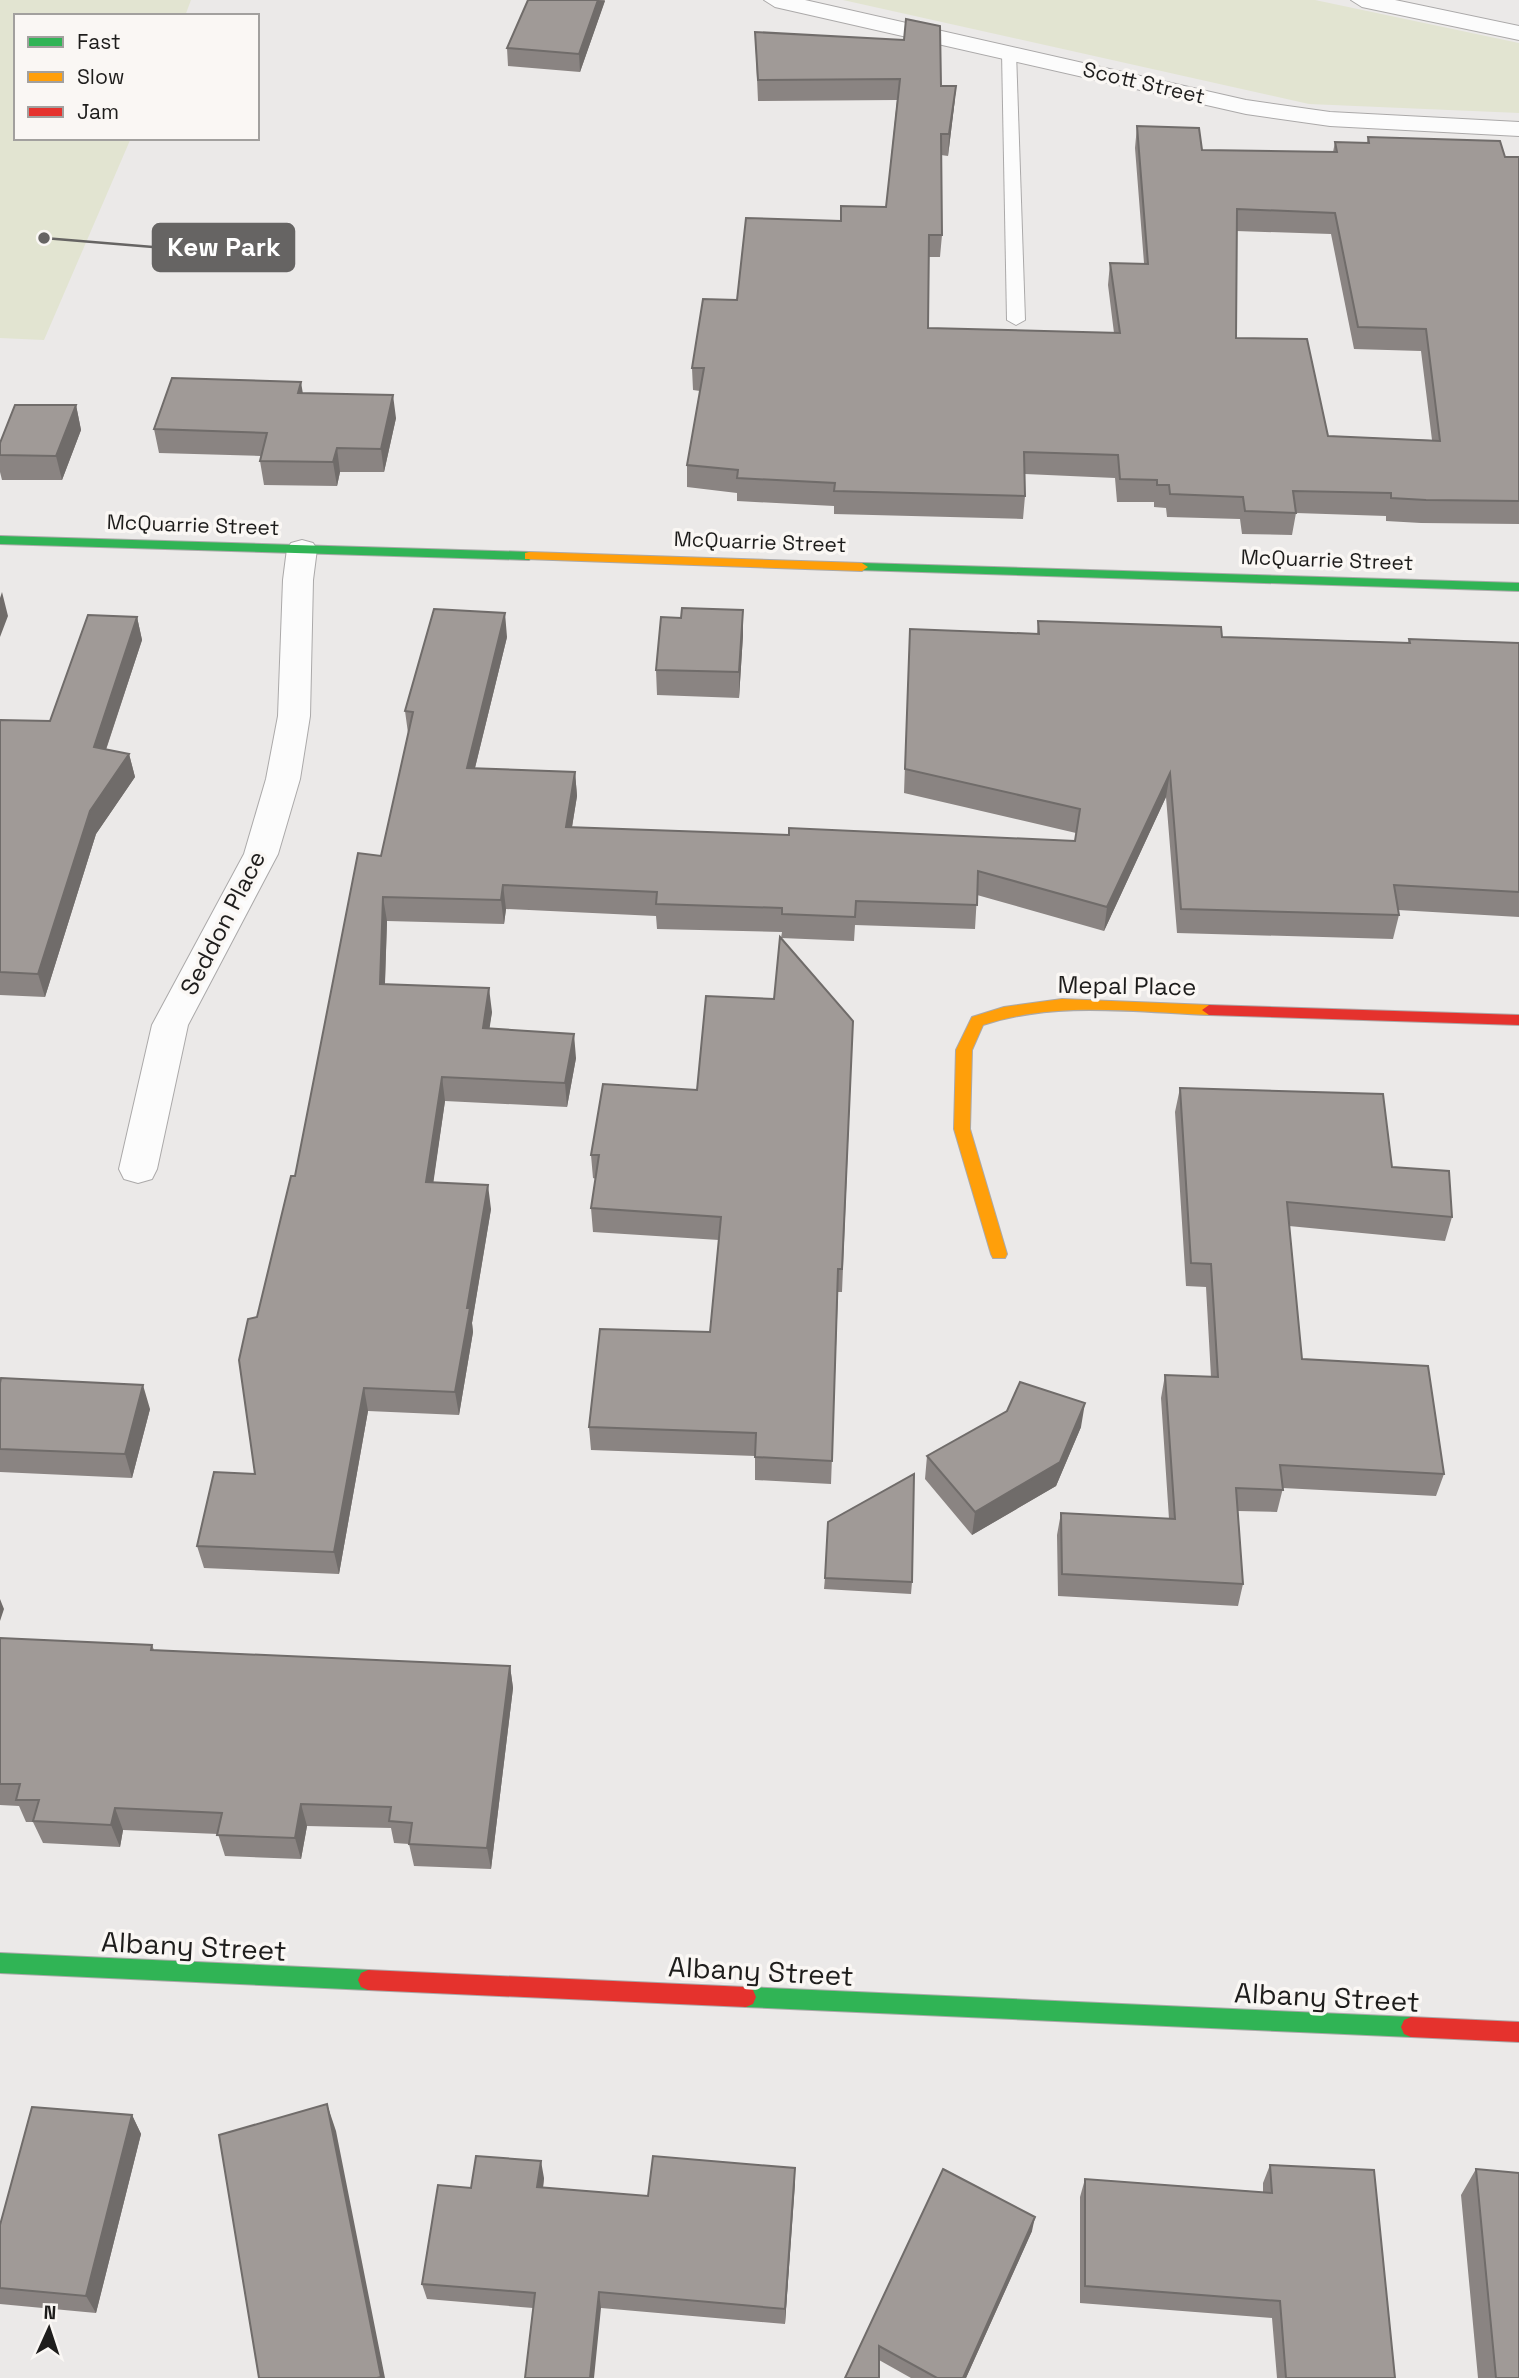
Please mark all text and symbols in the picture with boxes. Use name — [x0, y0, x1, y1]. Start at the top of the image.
legend — [14, 14, 259, 140]
text: Fast — [77, 28, 121, 55]
street label: Scott Street — [1080, 55, 1208, 110]
text: Slow — [77, 63, 125, 90]
text: Jam — [77, 98, 119, 125]
callout: Kew Park — [153, 224, 294, 271]
text: Kew Park — [167, 230, 281, 264]
street label: McQuarrie Street — [106, 508, 280, 541]
street label: McQuarrie Street — [673, 525, 847, 558]
street label: McQuarrie Street — [1240, 543, 1414, 576]
street label: Seddon Place — [173, 845, 272, 1000]
street label: Mepal Place — [1057, 969, 1197, 1002]
street label: Albany Street — [100, 1923, 288, 1969]
street label: Albany Street — [667, 1948, 855, 1994]
street label: Albany Street — [1233, 1974, 1421, 2020]
north arrow — [14, 2294, 84, 2364]
text: N — [43, 2300, 57, 2325]

